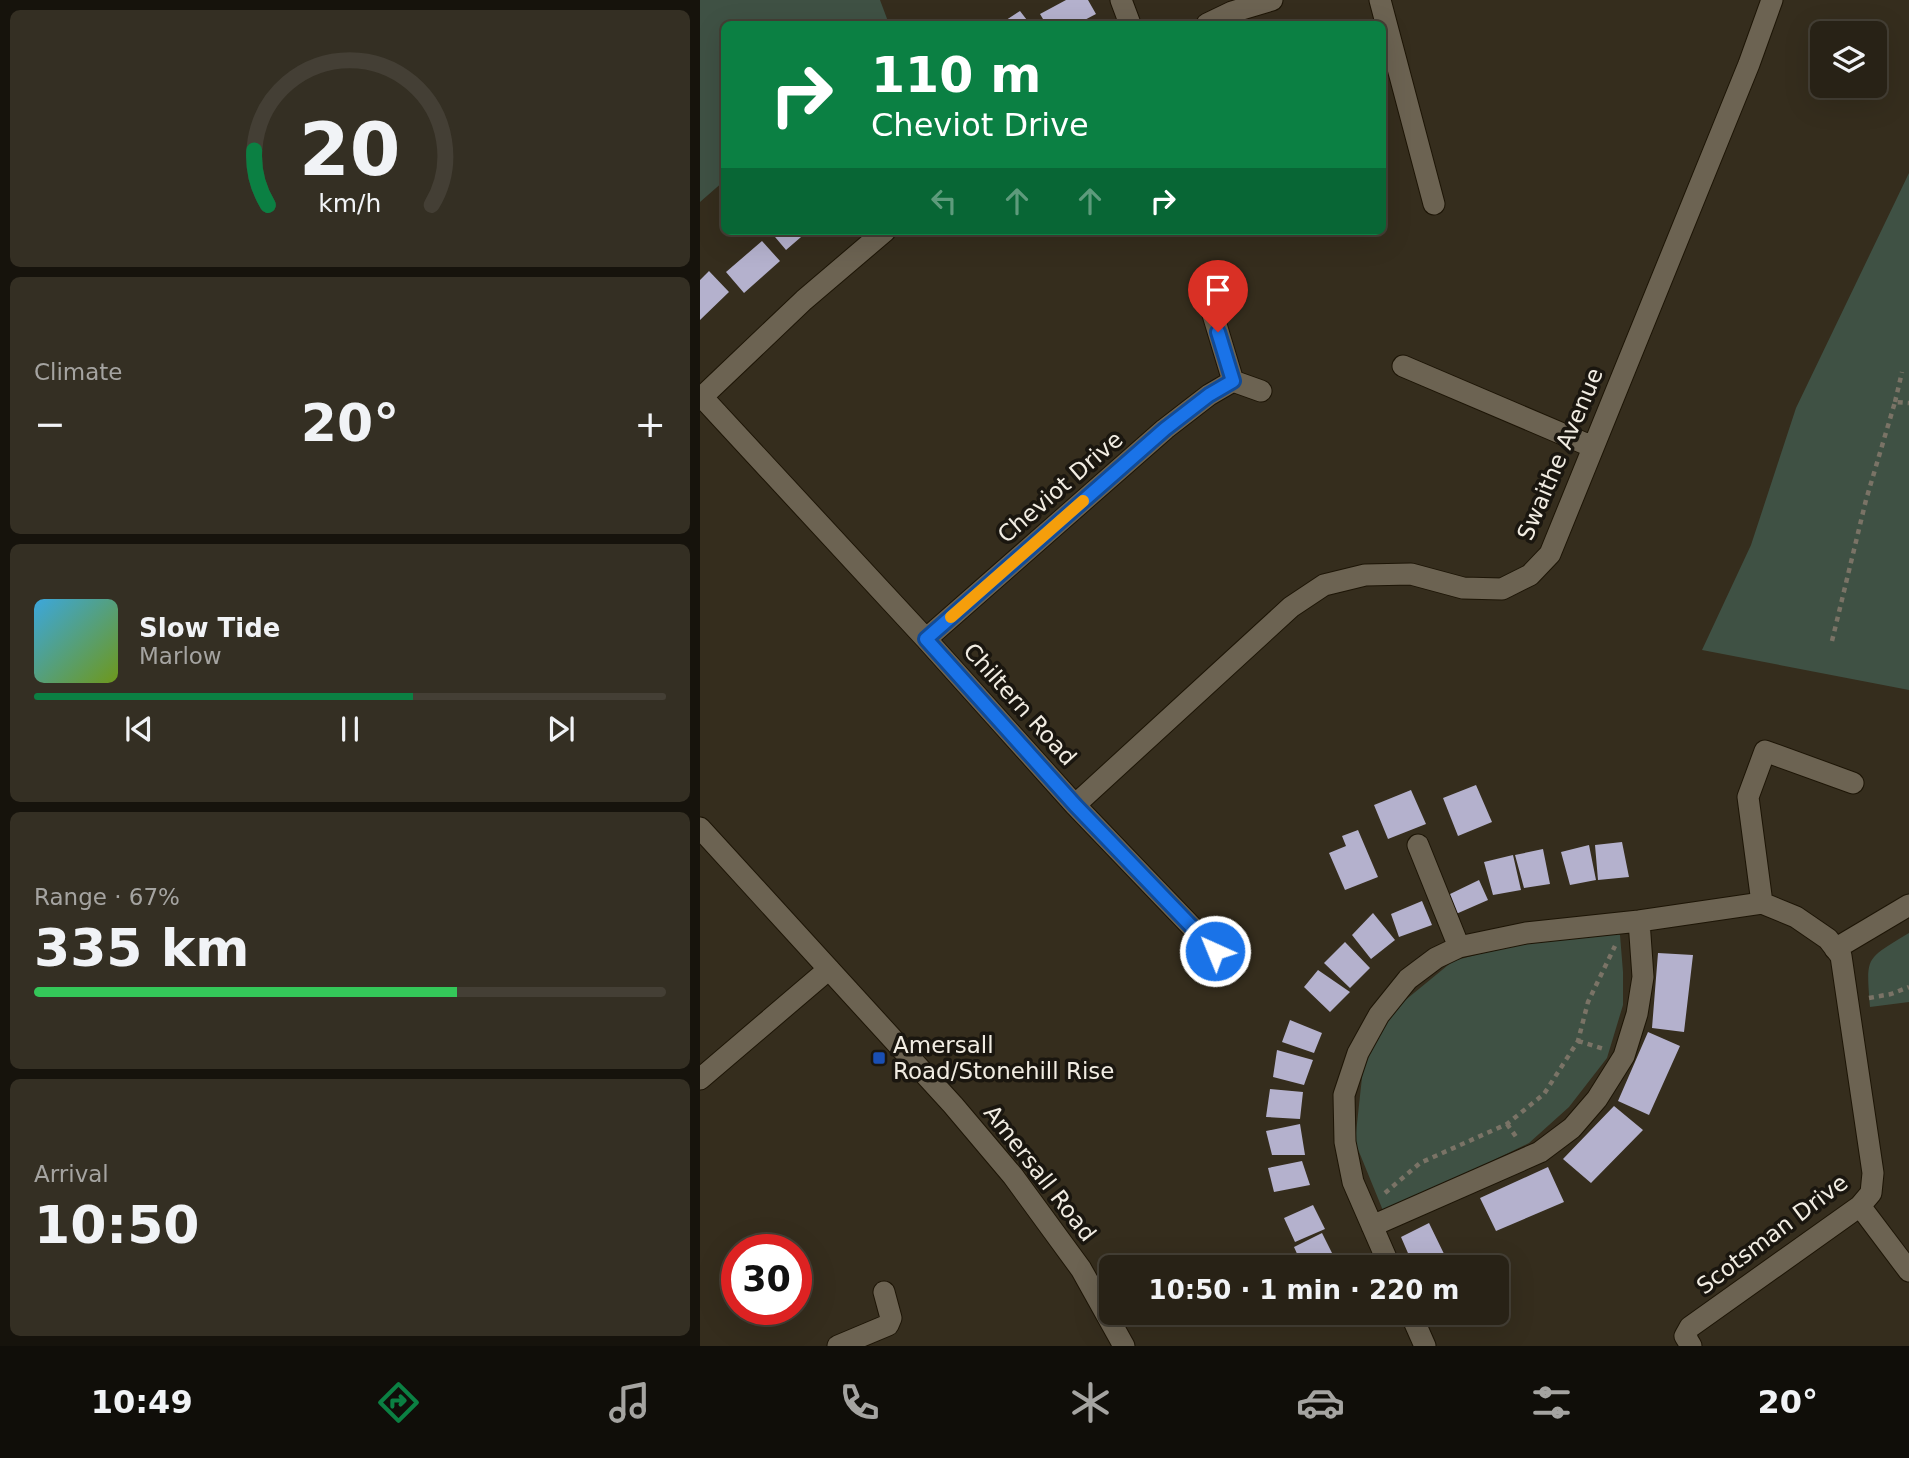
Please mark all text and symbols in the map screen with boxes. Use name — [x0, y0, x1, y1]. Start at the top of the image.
map controls — [1810, 21, 1887, 98]
button: layers — [1810, 21, 1887, 98]
text: 110 m — [871, 47, 1041, 104]
icon: right — [756, 49, 847, 140]
text: Cheviot Drive — [871, 106, 1089, 144]
text: 20 — [299, 107, 401, 192]
icon: left — [925, 182, 963, 220]
icon: ahead — [998, 182, 1036, 220]
icon: ahead — [1071, 182, 1109, 220]
icon: right — [1144, 182, 1182, 220]
text: km/h — [318, 188, 382, 217]
pin — [1188, 260, 1248, 332]
icon: arrive — [1199, 271, 1237, 309]
text: Climate — [34, 359, 123, 385]
street label: Swaithe Avenue — [1512, 364, 1608, 544]
text: 20° — [301, 393, 399, 453]
text: − — [34, 402, 66, 446]
text: + — [634, 402, 666, 446]
street label: Cheviot Drive — [992, 426, 1128, 548]
text: Slow Tide — [139, 613, 280, 643]
street label: Chiltern Road — [958, 638, 1082, 770]
text: Marlow — [139, 643, 222, 669]
icon: previous — [120, 710, 158, 748]
icon: pause — [331, 710, 369, 748]
icon: next — [542, 710, 580, 748]
text: Range · 67% — [34, 884, 180, 910]
position arrow — [1178, 914, 1252, 988]
text: 335 km — [34, 918, 249, 978]
place label: Amersall Road/Stonehill Rise — [893, 1032, 1114, 1084]
marker: Amersall Road/Stonehill Rise — [871, 1050, 887, 1066]
street label: Amersall Road — [979, 1100, 1101, 1246]
text: Arrival — [34, 1161, 109, 1187]
street label: Scotsman Drive — [1691, 1169, 1853, 1299]
text: 10:50 — [34, 1195, 200, 1255]
speed limit sign: 30 — [721, 1234, 812, 1325]
text: 10:50 · 1 min · 220 m — [1149, 1275, 1459, 1305]
icon: directions — [374, 1378, 423, 1427]
icon: music — [605, 1378, 654, 1427]
icon: phone — [835, 1378, 884, 1427]
icon: climate — [1066, 1378, 1115, 1427]
icon: car — [1296, 1378, 1345, 1427]
icon: filters — [1527, 1378, 1576, 1427]
text: 10:49 — [91, 1383, 193, 1421]
text: 20° — [1758, 1383, 1818, 1421]

